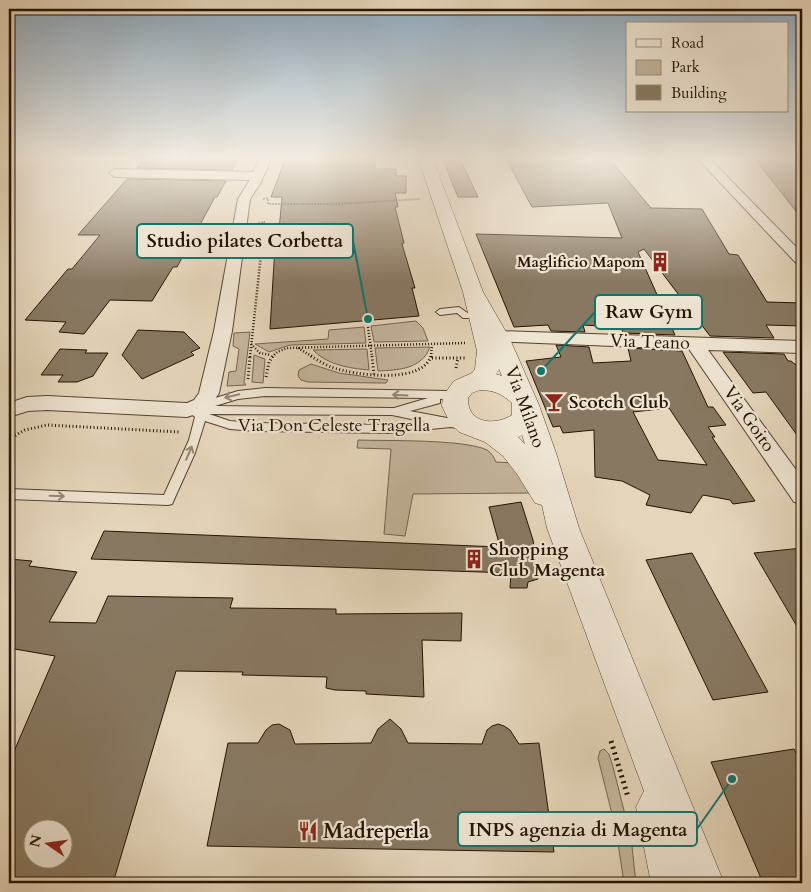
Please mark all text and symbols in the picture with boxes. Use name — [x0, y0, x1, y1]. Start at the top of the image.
legend — [626, 22, 788, 112]
text: Road — [671, 33, 704, 53]
text: Park — [671, 57, 700, 77]
text: Building — [671, 83, 727, 103]
callout: Studio pilates Corbetta — [137, 224, 353, 258]
text: Studio pilates Corbetta — [147, 228, 344, 254]
building icon: Maglificio Mapom — [649, 251, 671, 273]
place label: Maglificio Mapom — [517, 252, 645, 272]
callout: Raw Gym — [595, 295, 702, 329]
text: Raw Gym — [605, 299, 693, 325]
street label: Via Teano — [610, 328, 691, 356]
street label: Via Milano — [499, 363, 551, 452]
street label: Via Goito — [717, 381, 781, 457]
one-way arrow — [392, 390, 408, 399]
place label: Scotch Club — [569, 390, 669, 415]
bar icon: Scotch Club — [543, 391, 565, 413]
one-way arrow — [224, 392, 240, 401]
street label: Via Don Celeste Tragella — [238, 413, 430, 438]
one-way arrow — [184, 446, 194, 461]
one-way arrow — [49, 491, 65, 500]
place label: Shopping Club Magenta — [489, 537, 605, 583]
building icon: Shopping Club Magenta — [463, 548, 485, 570]
callout: INPS agenzia di Magenta — [458, 812, 697, 846]
place label: Madreperla — [323, 817, 430, 846]
text: INPS agenzia di Magenta — [468, 817, 688, 843]
north arrow — [22, 820, 72, 870]
restaurant icon: Madreperla — [297, 820, 319, 842]
text: N — [25, 833, 46, 849]

